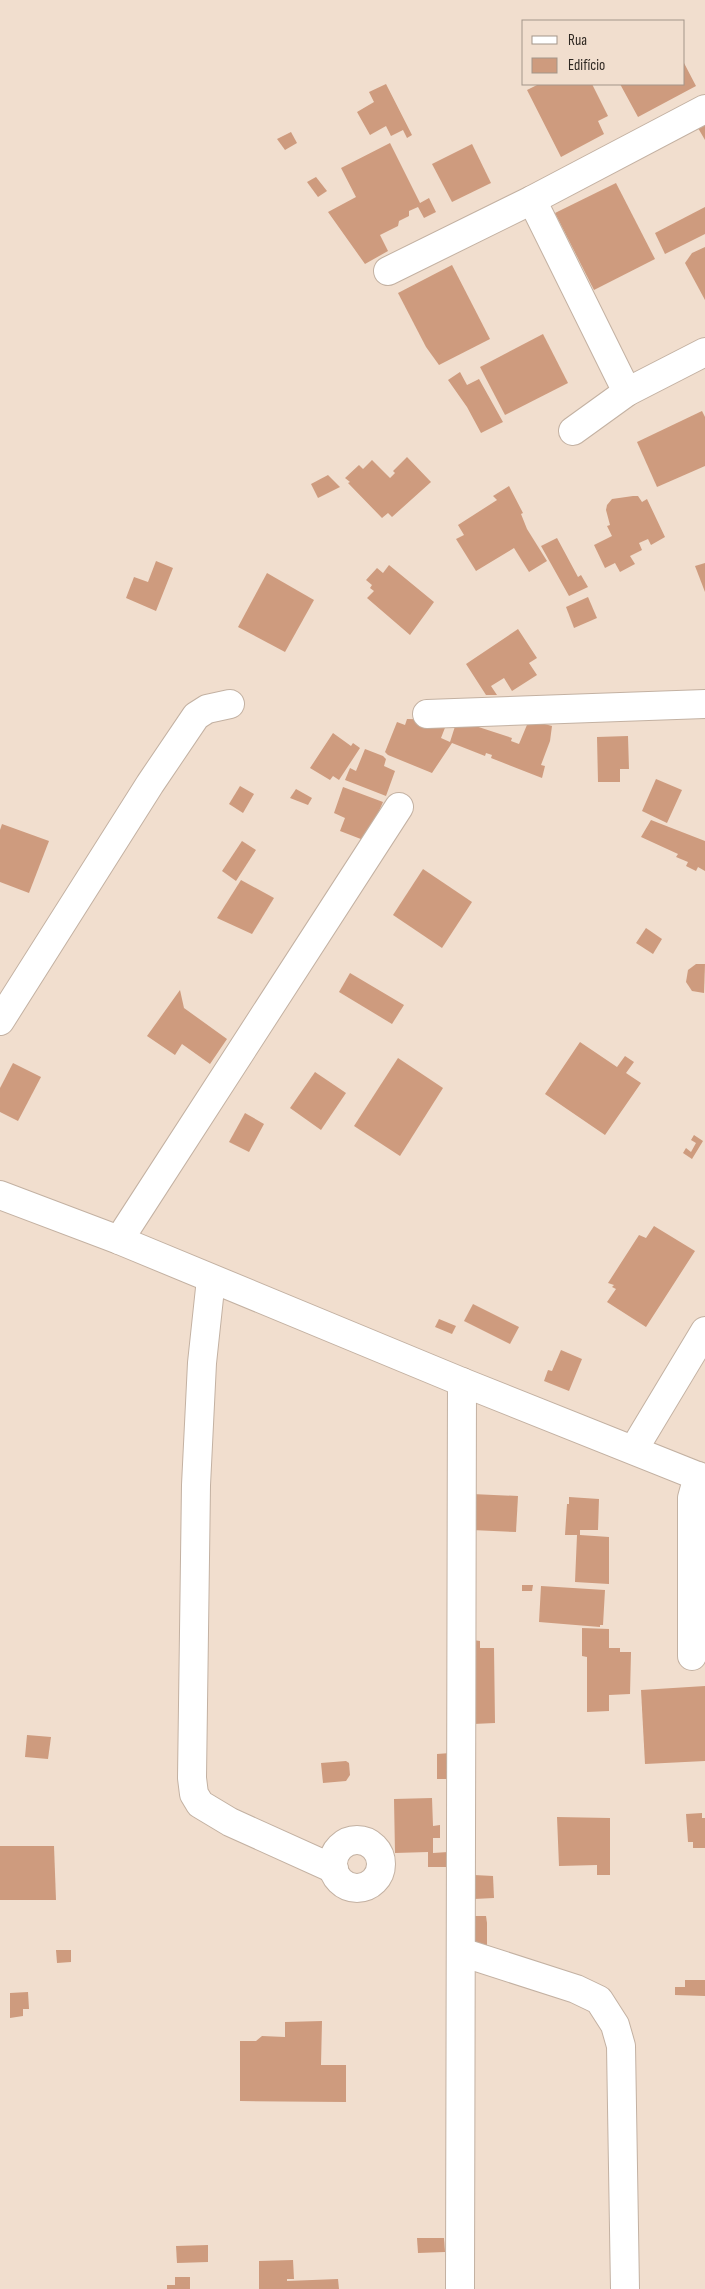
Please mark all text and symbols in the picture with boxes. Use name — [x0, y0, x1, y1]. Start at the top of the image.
legend — [522, 20, 685, 85]
text: Rua — [568, 31, 587, 50]
text: Edifício — [568, 56, 605, 75]

